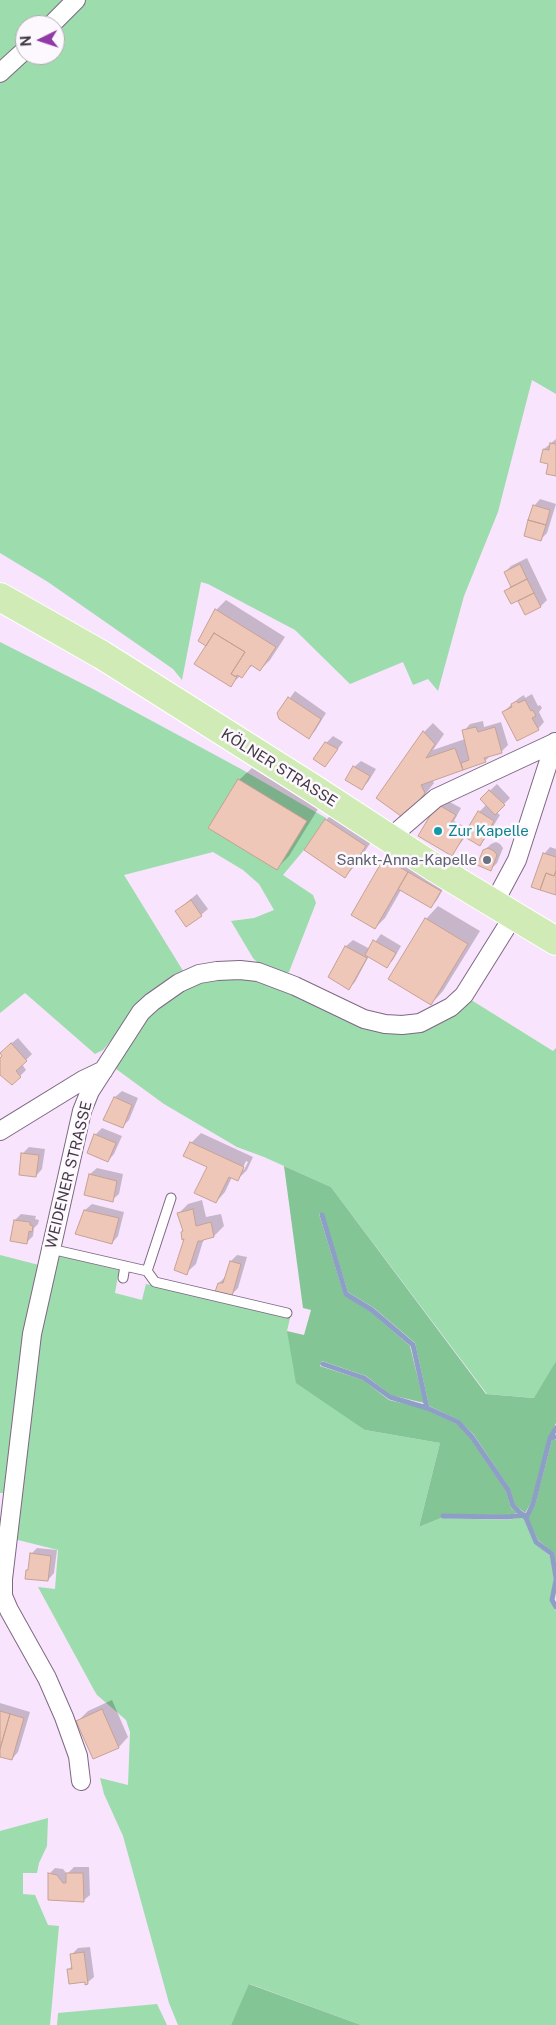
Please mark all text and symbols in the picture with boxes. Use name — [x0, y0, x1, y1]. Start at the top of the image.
north arrow — [15, 15, 65, 65]
text: N — [18, 35, 34, 47]
street label: KÖLNER STRASSE — [218, 725, 340, 811]
place label: Zur Kapelle — [448, 822, 529, 840]
marker: Zur Kapelle — [432, 825, 444, 837]
place label: Sankt-Anna-Kapelle — [336, 851, 477, 869]
marker: Sankt-Anna-Kapelle — [481, 854, 493, 866]
street label: WEIDENER STRASSE — [42, 1100, 96, 1250]

